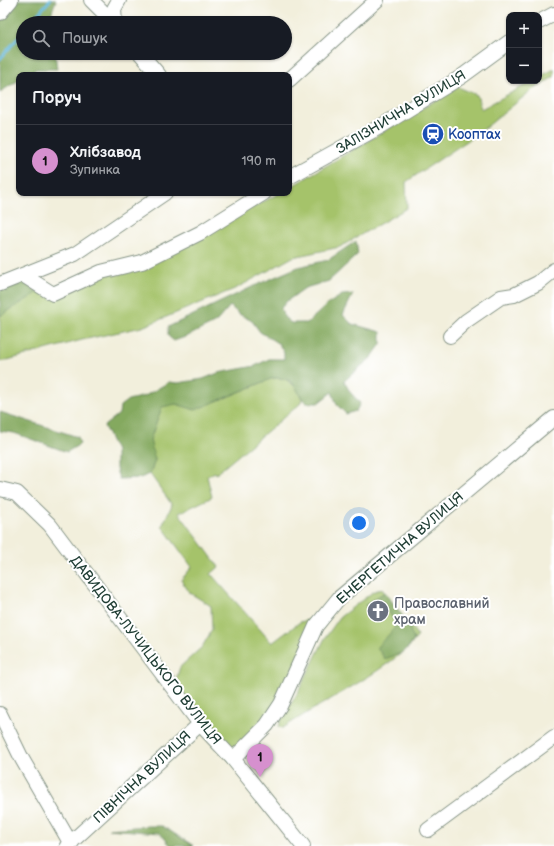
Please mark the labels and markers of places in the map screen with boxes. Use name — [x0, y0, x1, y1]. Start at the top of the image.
station icon: Кооптах — [420, 121, 446, 147]
place label: Кооптах — [448, 126, 501, 143]
place label: Православний храм — [394, 595, 489, 628]
church icon: Православний храм — [365, 598, 391, 624]
pin: 1 — [247, 744, 273, 777]

